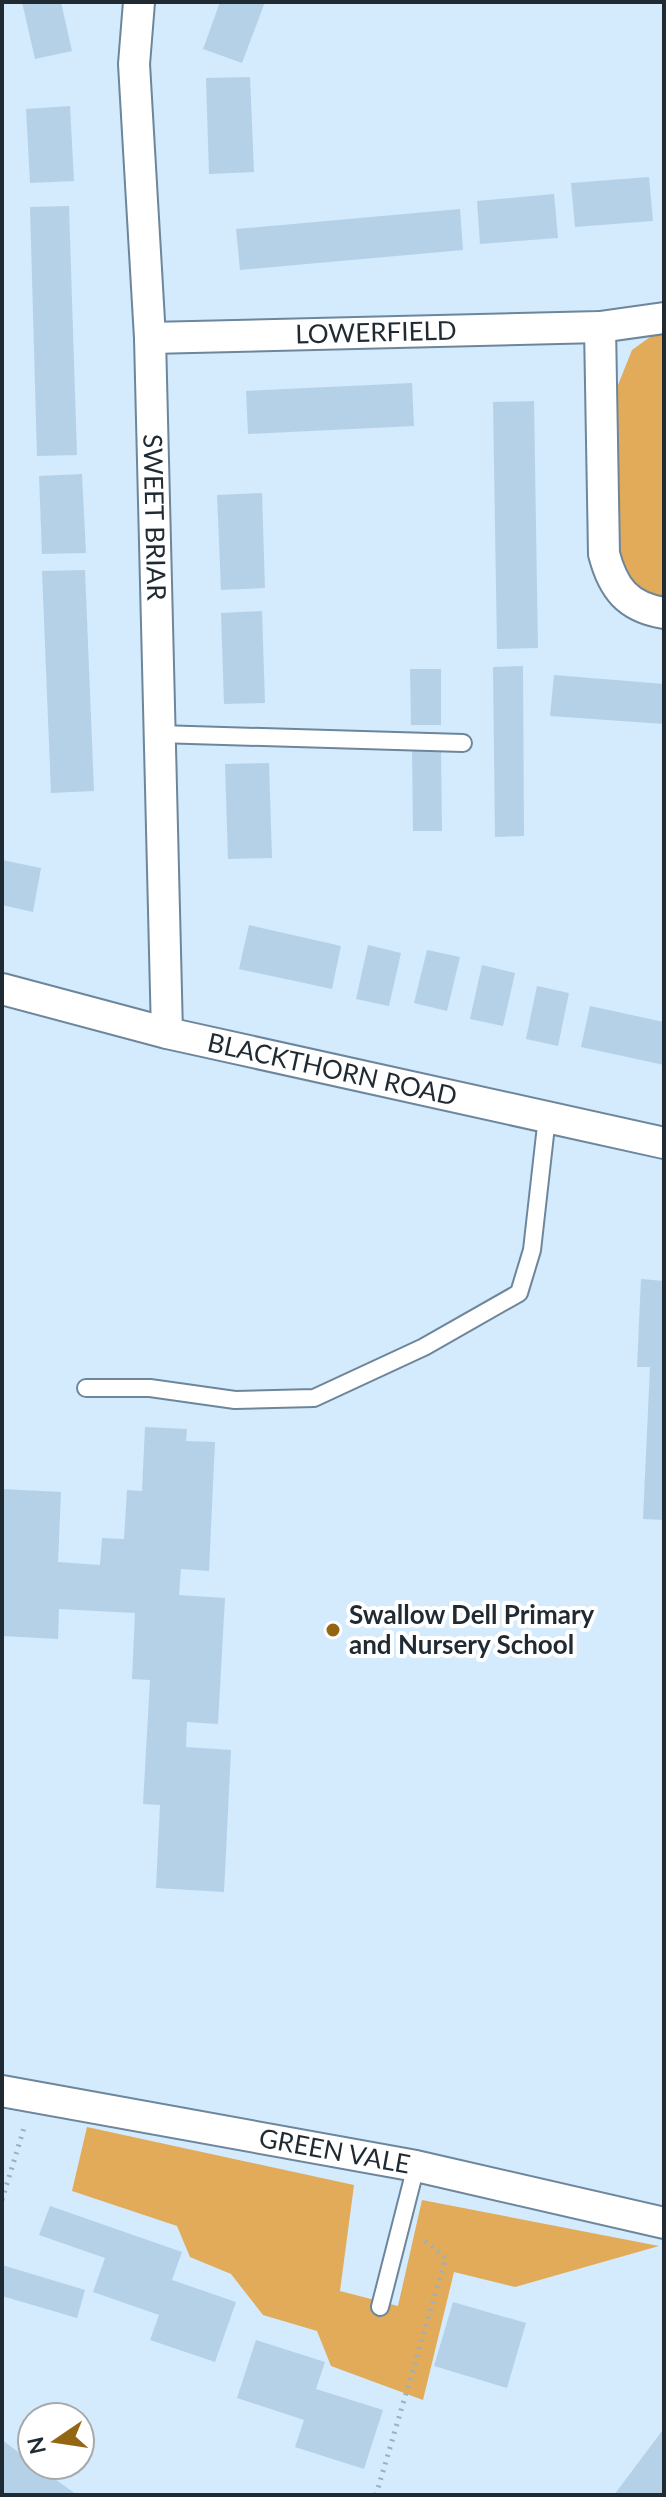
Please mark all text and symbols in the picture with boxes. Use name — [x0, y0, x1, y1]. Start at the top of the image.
street label: LOWERFIELD — [295, 314, 457, 349]
street label: SWEET BRIAR — [137, 434, 173, 602]
street label: BLACKTHORN ROAD — [205, 1025, 460, 1112]
place label: Swallow Dell Primary and Nursery School — [349, 1598, 595, 1660]
marker: Swallow Dell Primary and Nursery School — [324, 1621, 342, 1639]
street label: GREEN VALE — [257, 2121, 413, 2180]
north arrow — [16, 2401, 96, 2481]
text: N — [21, 2434, 51, 2457]

